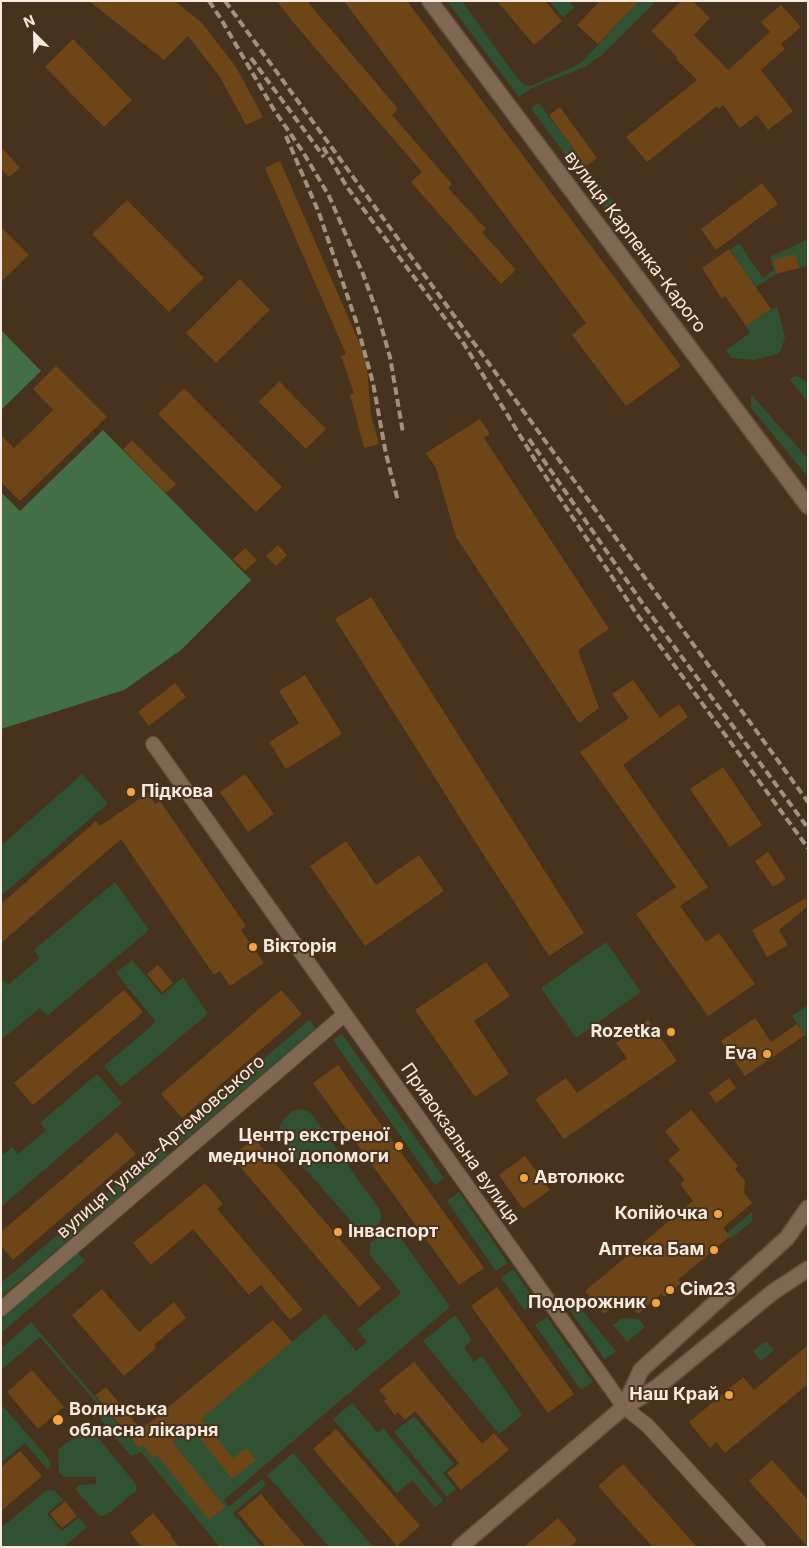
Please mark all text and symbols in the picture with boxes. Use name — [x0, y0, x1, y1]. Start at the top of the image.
north arrow — [10, 10, 60, 60]
text: N — [21, 11, 37, 31]
street label: вулиця Карпенка-Карого — [560, 147, 710, 337]
place label: Підкова — [141, 781, 213, 803]
marker: Підкова — [125, 786, 137, 798]
place label: Вікторія — [263, 936, 337, 958]
marker: Вікторія — [247, 941, 259, 953]
place label: Rozetka — [591, 1021, 661, 1043]
marker: Rozetka — [665, 1026, 677, 1038]
place label: Eva — [725, 1043, 757, 1065]
marker: Eva — [761, 1048, 773, 1060]
street label: вулиця Гулака-Артемовського — [53, 1051, 269, 1243]
street label: Привокзальна вулиця — [396, 1059, 524, 1229]
place label: Центр екстреної медичної допомоги — [208, 1125, 389, 1168]
marker: Центр екстреної медичної допомоги — [393, 1140, 405, 1152]
place label: Автолюкс — [534, 1167, 625, 1189]
marker: Автолюкс — [518, 1172, 530, 1184]
place label: Копійочка — [615, 1203, 708, 1225]
marker: Копійочка — [712, 1208, 724, 1220]
place label: Інваспорт — [348, 1221, 438, 1243]
marker: Інваспорт — [332, 1226, 344, 1238]
place label: Аптека Бам — [598, 1239, 704, 1261]
marker: Аптека Бам — [708, 1244, 720, 1256]
place label: Сім23 — [680, 1279, 736, 1301]
marker: Сім23 — [664, 1284, 676, 1296]
place label: Подорожник — [528, 1292, 646, 1314]
marker: Подорожник — [650, 1297, 662, 1309]
place label: Наш Край — [629, 1384, 719, 1406]
marker: Наш Край — [723, 1389, 735, 1401]
place label: Волинська обласна лікарня — [69, 1399, 219, 1442]
marker: Волинська обласна лікарня — [51, 1413, 65, 1427]

